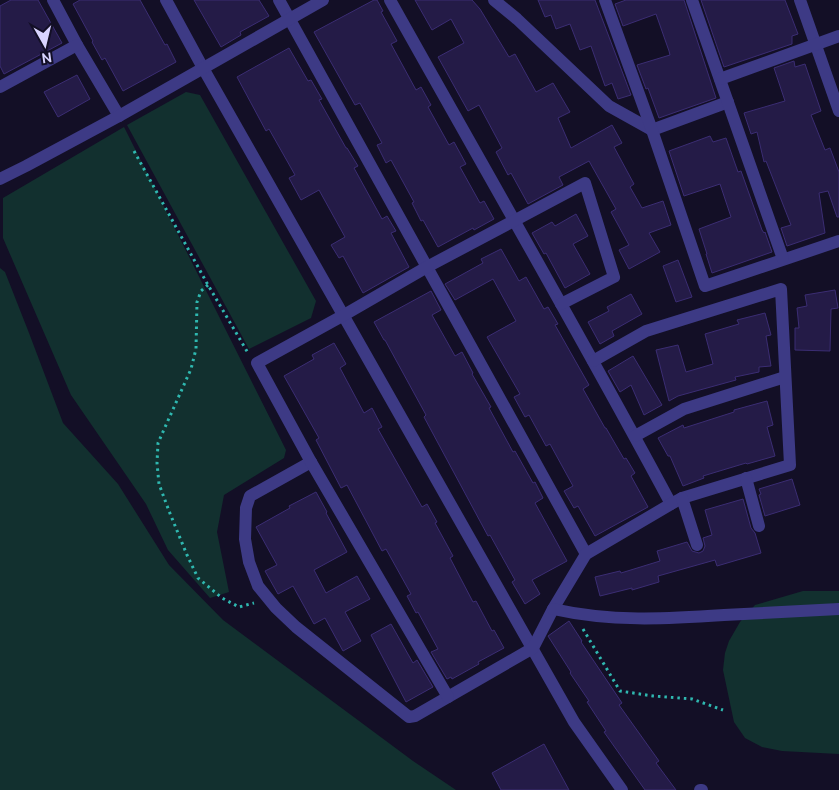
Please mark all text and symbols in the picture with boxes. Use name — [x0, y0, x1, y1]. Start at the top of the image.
north arrow — [20, 20, 70, 70]
text: N — [41, 49, 53, 67]

